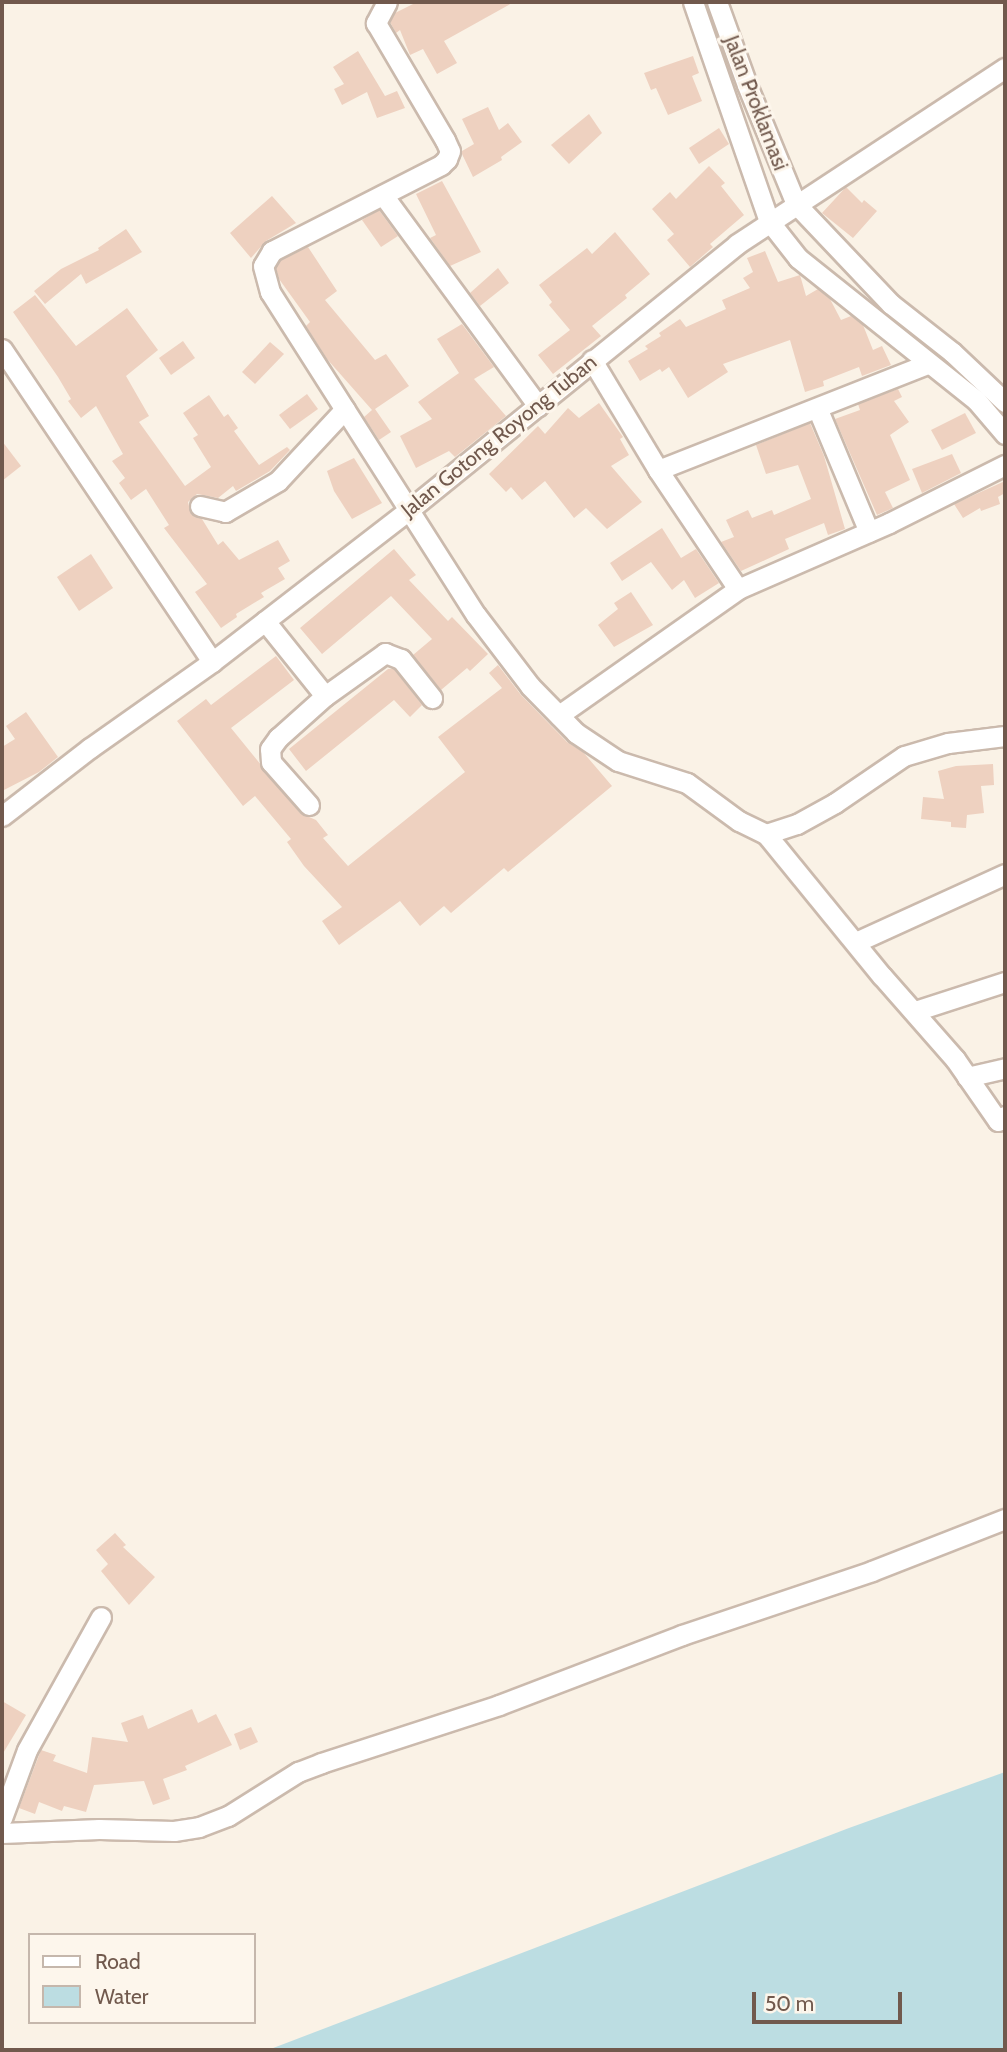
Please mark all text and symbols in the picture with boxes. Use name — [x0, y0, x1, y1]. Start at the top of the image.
street label: Jalan Proklamasi — [719, 32, 793, 174]
street label: Jalan Gotong Royong Tuban — [396, 349, 602, 523]
legend — [28, 1933, 256, 2024]
text: Road — [95, 1949, 141, 1974]
scale bar — [755, 1979, 906, 2023]
text: Water — [95, 1984, 148, 2009]
text: 50 m — [765, 1991, 814, 2016]

